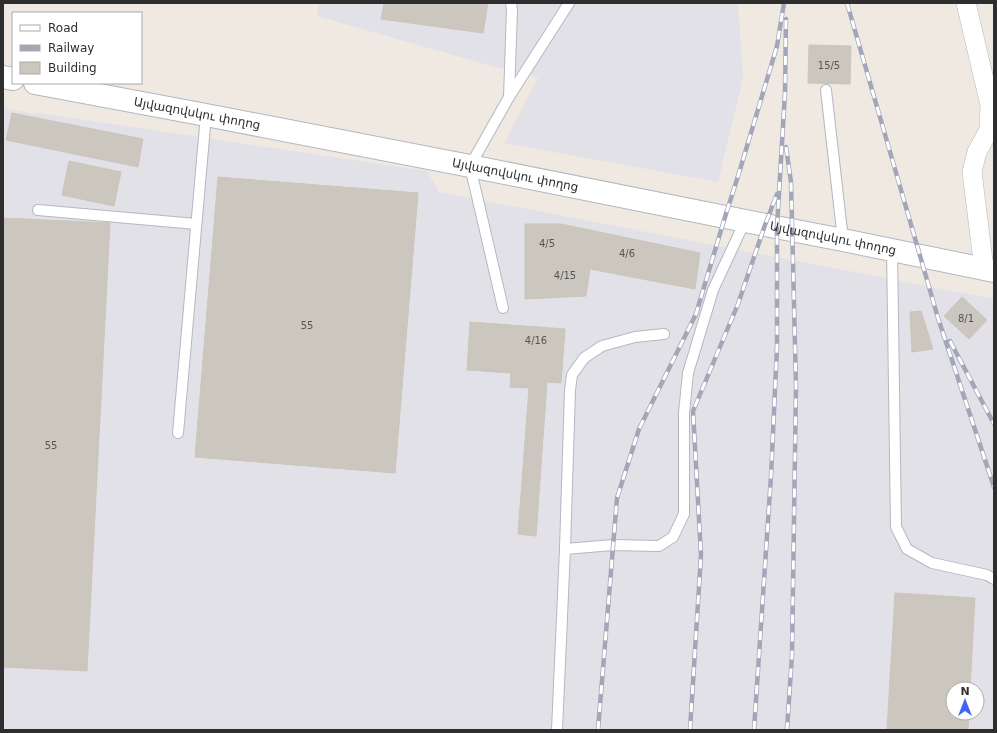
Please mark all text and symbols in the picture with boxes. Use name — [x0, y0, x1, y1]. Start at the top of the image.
legend — [12, 12, 142, 84]
text: Road — [48, 21, 78, 35]
text: Railway — [48, 41, 94, 55]
house number: 15/5 — [818, 60, 840, 71]
text: Building — [48, 61, 97, 75]
street label: Այվազովսկու փողոց — [133, 95, 262, 132]
street label: Այվազովսկու փողոց — [451, 156, 580, 195]
street label: Այվազովսկու փողոց — [769, 219, 898, 258]
house number: 4/5 — [539, 238, 555, 249]
house number: 4/6 — [619, 248, 635, 259]
house number: 4/15 — [554, 270, 576, 281]
house number: 8/1 — [958, 313, 974, 324]
house number: 55 — [301, 320, 313, 331]
house number: 4/16 — [525, 335, 547, 346]
house number: 55 — [45, 440, 57, 451]
north arrow — [945, 681, 985, 721]
text: N — [960, 685, 970, 698]

